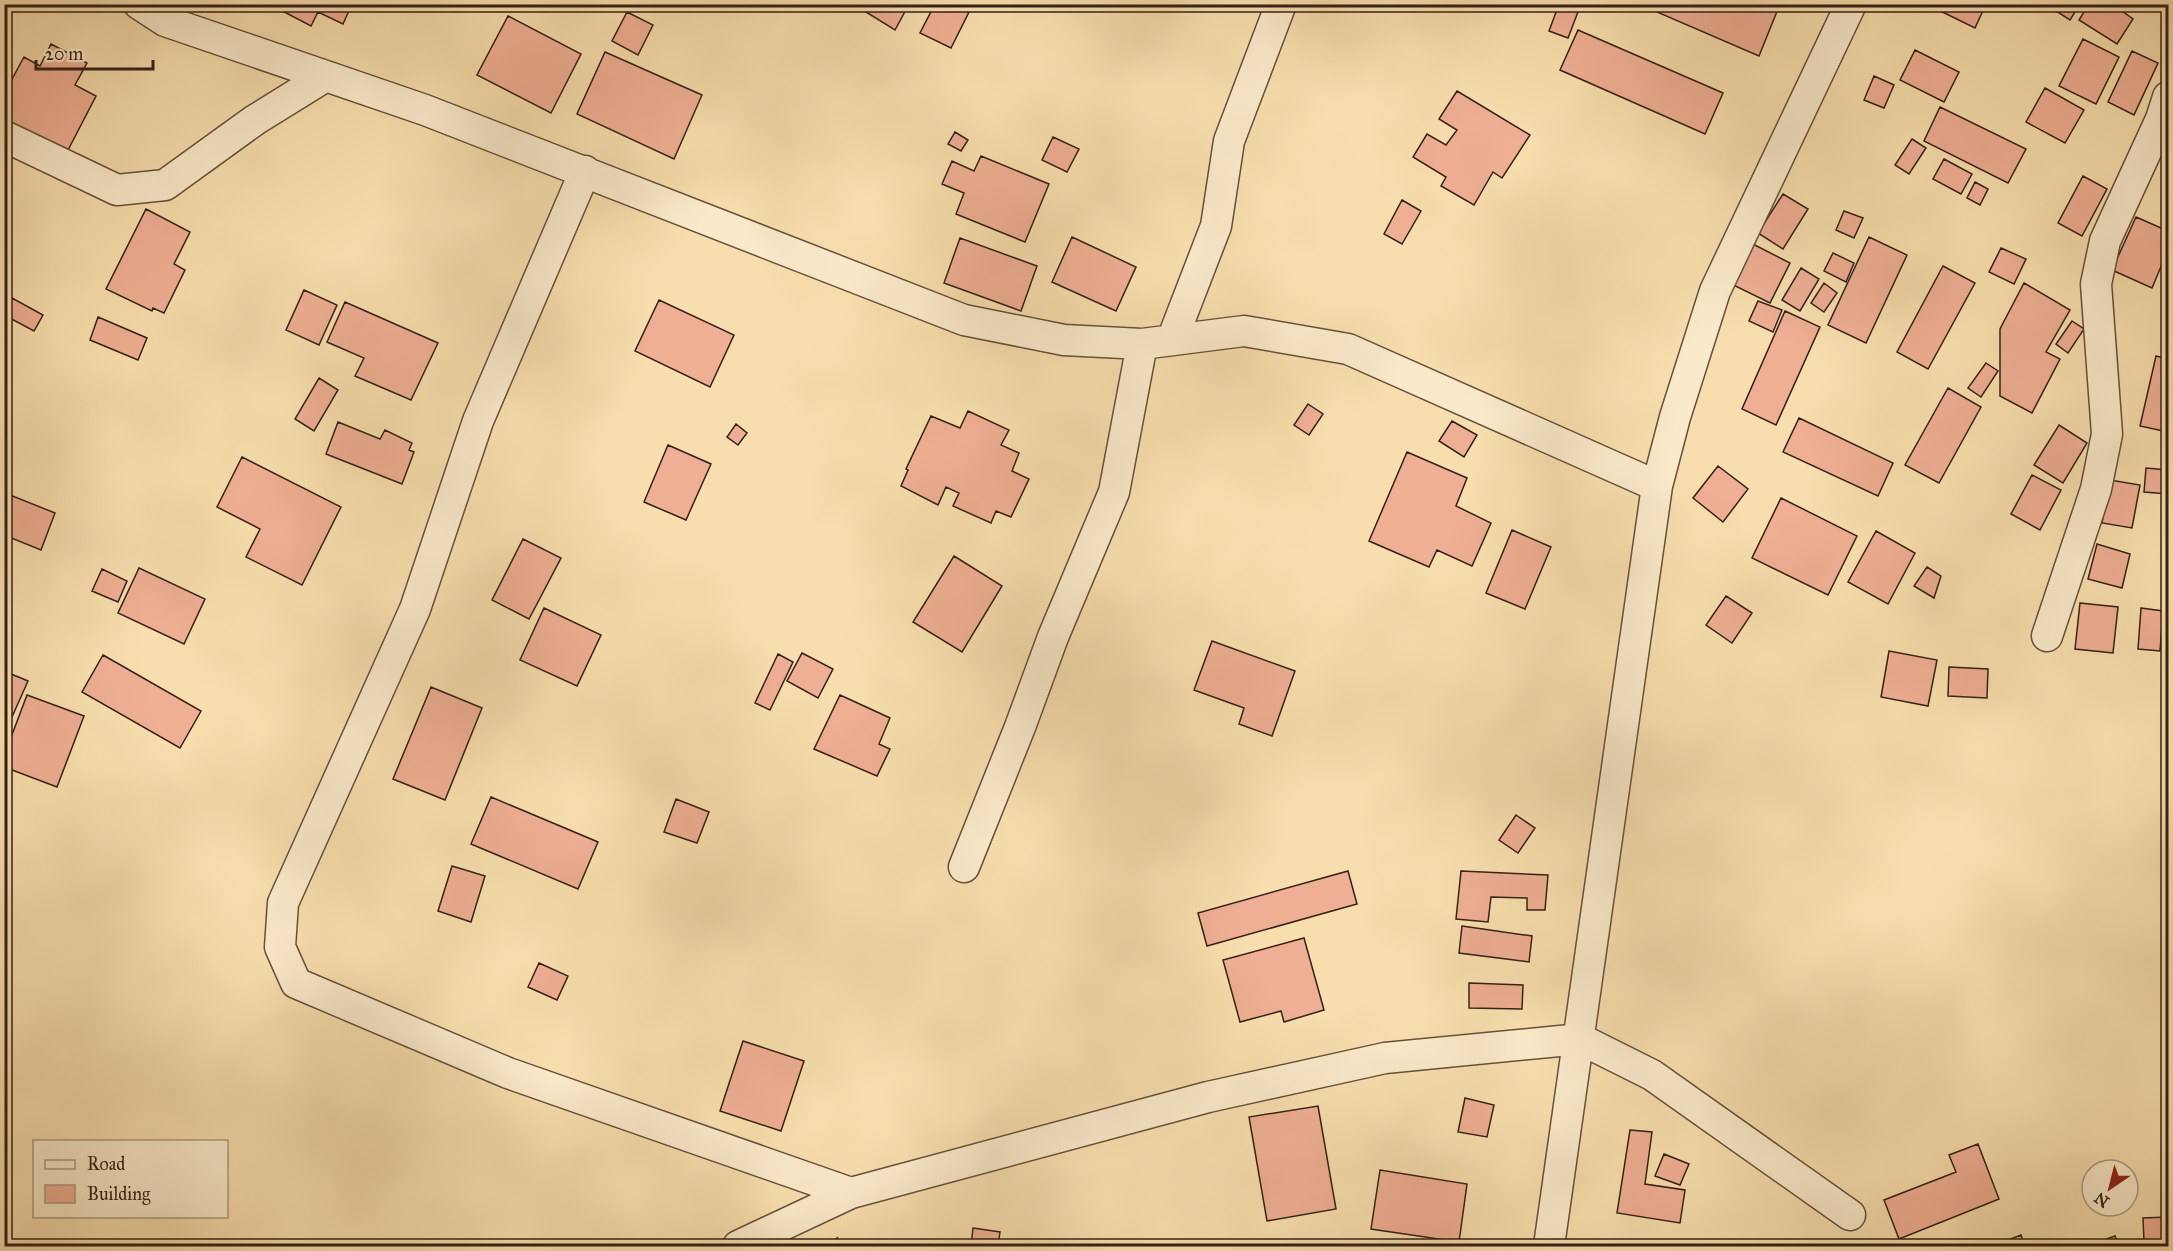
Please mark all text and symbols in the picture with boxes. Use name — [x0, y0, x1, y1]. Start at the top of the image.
scale bar — [36, 33, 153, 71]
text: 20 m — [45, 43, 83, 65]
legend — [33, 1140, 228, 1218]
text: Road — [87, 1153, 125, 1175]
north arrow — [2080, 1158, 2140, 1218]
text: Building — [87, 1183, 151, 1206]
text: N — [2090, 1188, 2113, 1212]

